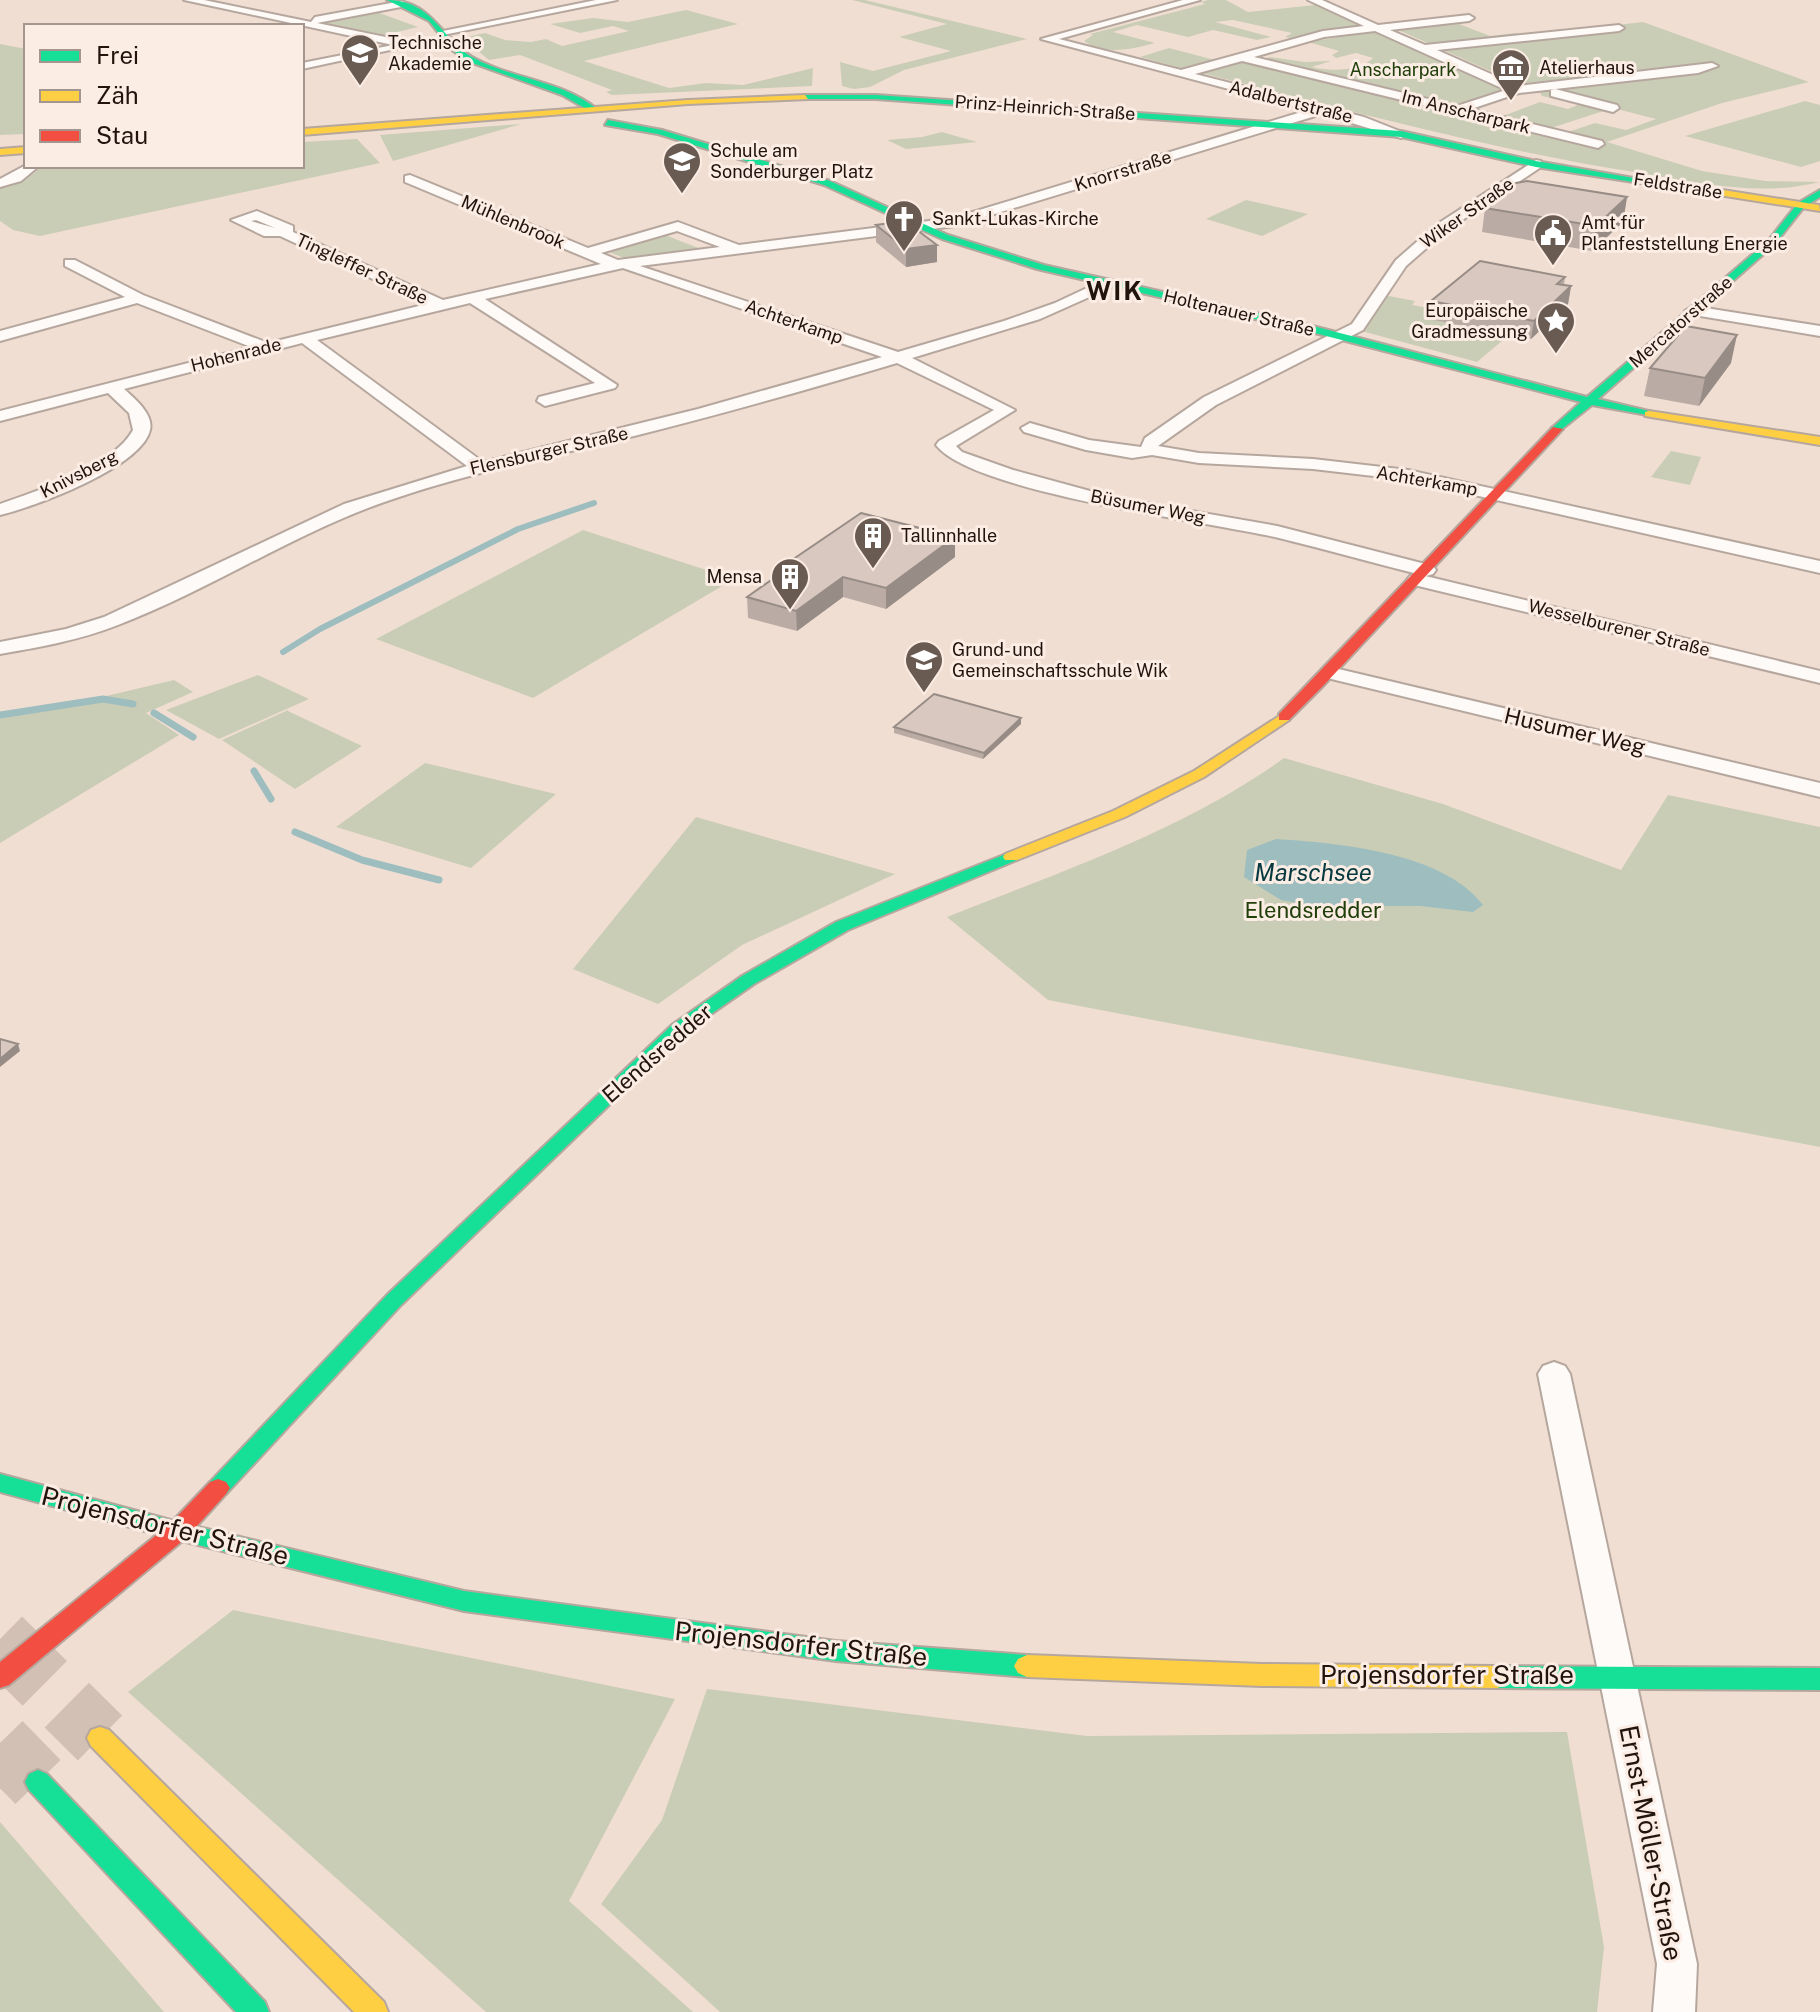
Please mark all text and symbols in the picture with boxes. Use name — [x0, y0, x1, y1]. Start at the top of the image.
legend — [24, 24, 304, 168]
school or university icon: Technische Akademie — [339, 32, 381, 87]
place label: Technische Akademie — [388, 32, 482, 74]
text: Frei — [96, 41, 139, 69]
museum icon: Atelierhaus — [1490, 47, 1532, 102]
place label: Atelierhaus — [1539, 57, 1635, 78]
park label: Anscharpark — [1350, 59, 1456, 80]
street label: Adalbertstraße — [1227, 76, 1355, 127]
text: Zäh — [96, 81, 139, 109]
street label: Im Anscharpark — [1400, 85, 1533, 138]
street label: Prinz-Heinrich-Straße — [954, 91, 1136, 124]
text: Stau — [96, 121, 148, 149]
school or university icon: Schule am Sonderburger Platz — [661, 140, 703, 195]
place label: Schule am Sonderburger Platz — [710, 140, 873, 182]
street label: Knorrstraße — [1072, 146, 1174, 195]
street label: Feldstraße — [1632, 168, 1724, 203]
street label: Wiker Straße — [1416, 173, 1517, 253]
street label: Mühlenbrook — [458, 190, 568, 253]
church icon: Sankt-Lukas-Kirche — [883, 198, 925, 253]
place label: Sankt-Lukas-Kirche — [932, 208, 1099, 229]
public building icon: Amt für Planfeststellung Energie — [1532, 212, 1574, 267]
place label: Amt für Planfeststellung Energie — [1581, 212, 1788, 254]
street label: Tingleffer Straße — [293, 229, 432, 308]
street label: Mercatorstraße — [1625, 271, 1736, 372]
district label: WIK — [1086, 275, 1144, 306]
street label: Holtenauer Straße — [1162, 285, 1317, 340]
street label: Achterkamp — [742, 295, 846, 348]
place label: Europäische Gradmessung — [1411, 300, 1528, 342]
place icon: Europäische Gradmessung — [1535, 300, 1577, 355]
street label: Hohenrade — [189, 333, 283, 376]
street label: Flensburger Straße — [468, 422, 630, 479]
street label: Knivsberg — [37, 445, 121, 502]
street label: Achterkamp — [1375, 461, 1479, 500]
street label: Büsumer Weg — [1089, 485, 1207, 528]
building icon: Tallinnhalle — [852, 515, 894, 570]
place label: Tallinnhalle — [901, 525, 997, 546]
building icon: Mensa — [769, 556, 811, 611]
place label: Mensa — [707, 566, 762, 587]
street label: Wesselburener Straße — [1526, 595, 1712, 660]
school or university icon: Grund- und Gemeinschaftsschule Wik — [903, 639, 945, 694]
place label: Grund- und Gemeinschaftsschule Wik — [952, 639, 1168, 681]
street label: Husumer Weg — [1502, 702, 1648, 760]
water label: Marschsee — [1254, 858, 1372, 886]
park label: Elendsredder — [1244, 897, 1382, 923]
street label: Elendsredder — [597, 998, 717, 1108]
street label: Projensdorfer Straße — [38, 1480, 292, 1571]
street label: Projensdorfer Straße — [673, 1615, 929, 1672]
street label: Projensdorfer Straße — [1320, 1659, 1574, 1690]
street label: Ernst-Möller-Straße — [1613, 1723, 1690, 1963]

